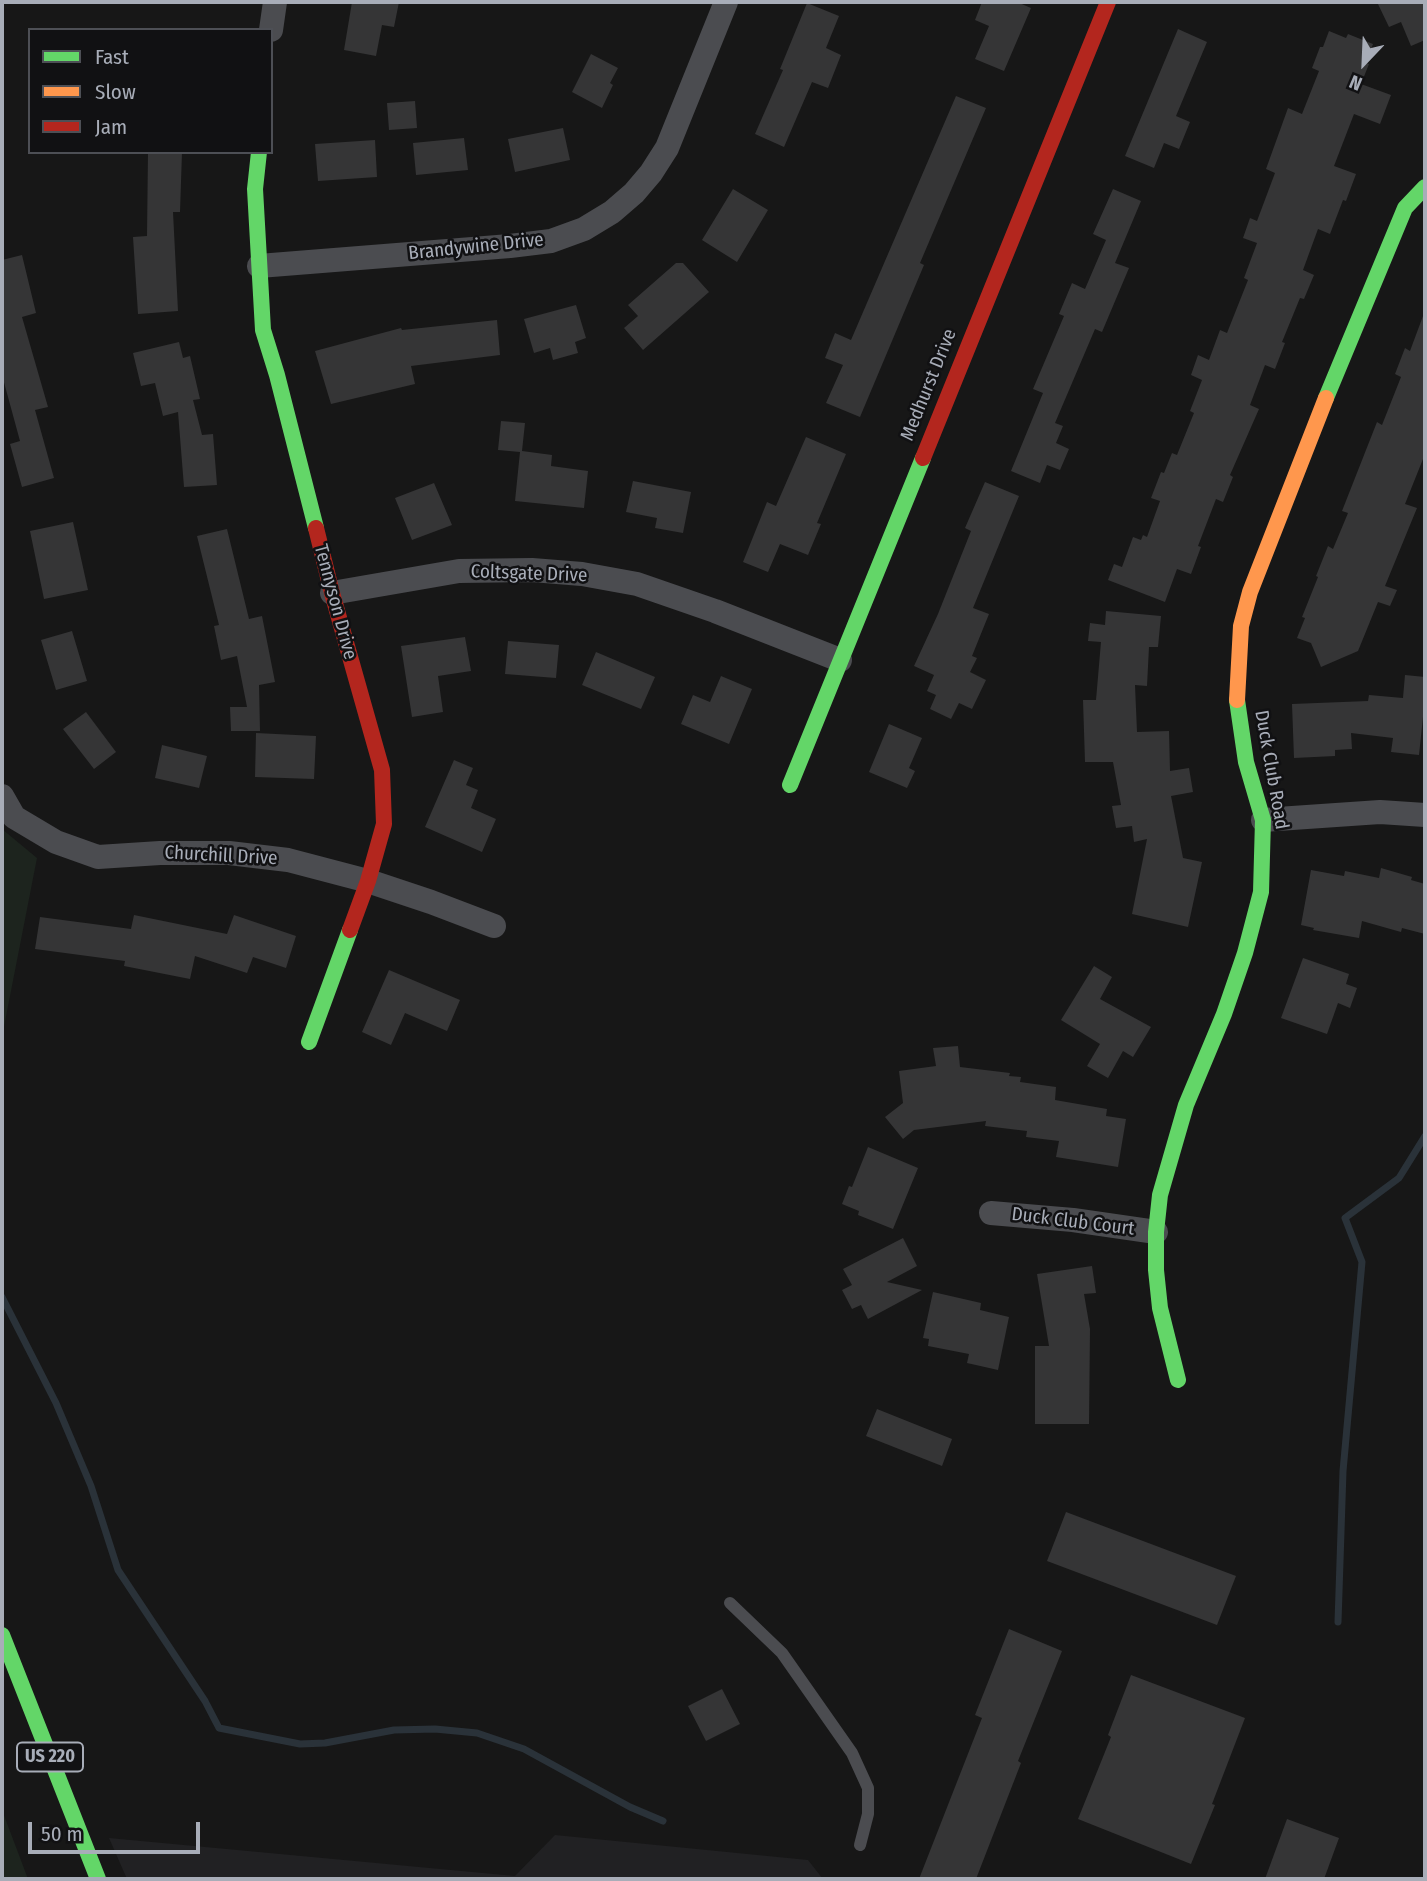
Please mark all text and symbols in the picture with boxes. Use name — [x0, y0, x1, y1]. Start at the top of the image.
legend — [28, 28, 273, 154]
north arrow — [1329, 28, 1399, 98]
text: Fast — [95, 44, 129, 70]
text: N — [1346, 70, 1365, 96]
text: Slow — [95, 79, 136, 105]
text: Jam — [95, 114, 127, 140]
street label: Brandywine Drive — [407, 229, 545, 265]
street label: Medhurst Drive — [896, 326, 962, 444]
street label: Tennyson Drive — [309, 542, 361, 662]
street label: Coltsgate Drive — [470, 561, 588, 587]
street label: Duck Club Road — [1249, 709, 1293, 831]
street label: Churchill Drive — [164, 842, 278, 870]
street label: Duck Club Court — [1010, 1203, 1136, 1241]
road number: US 220 — [17, 1742, 83, 1772]
scale bar — [32, 1808, 203, 1852]
text: 50 m — [41, 1821, 83, 1847]

